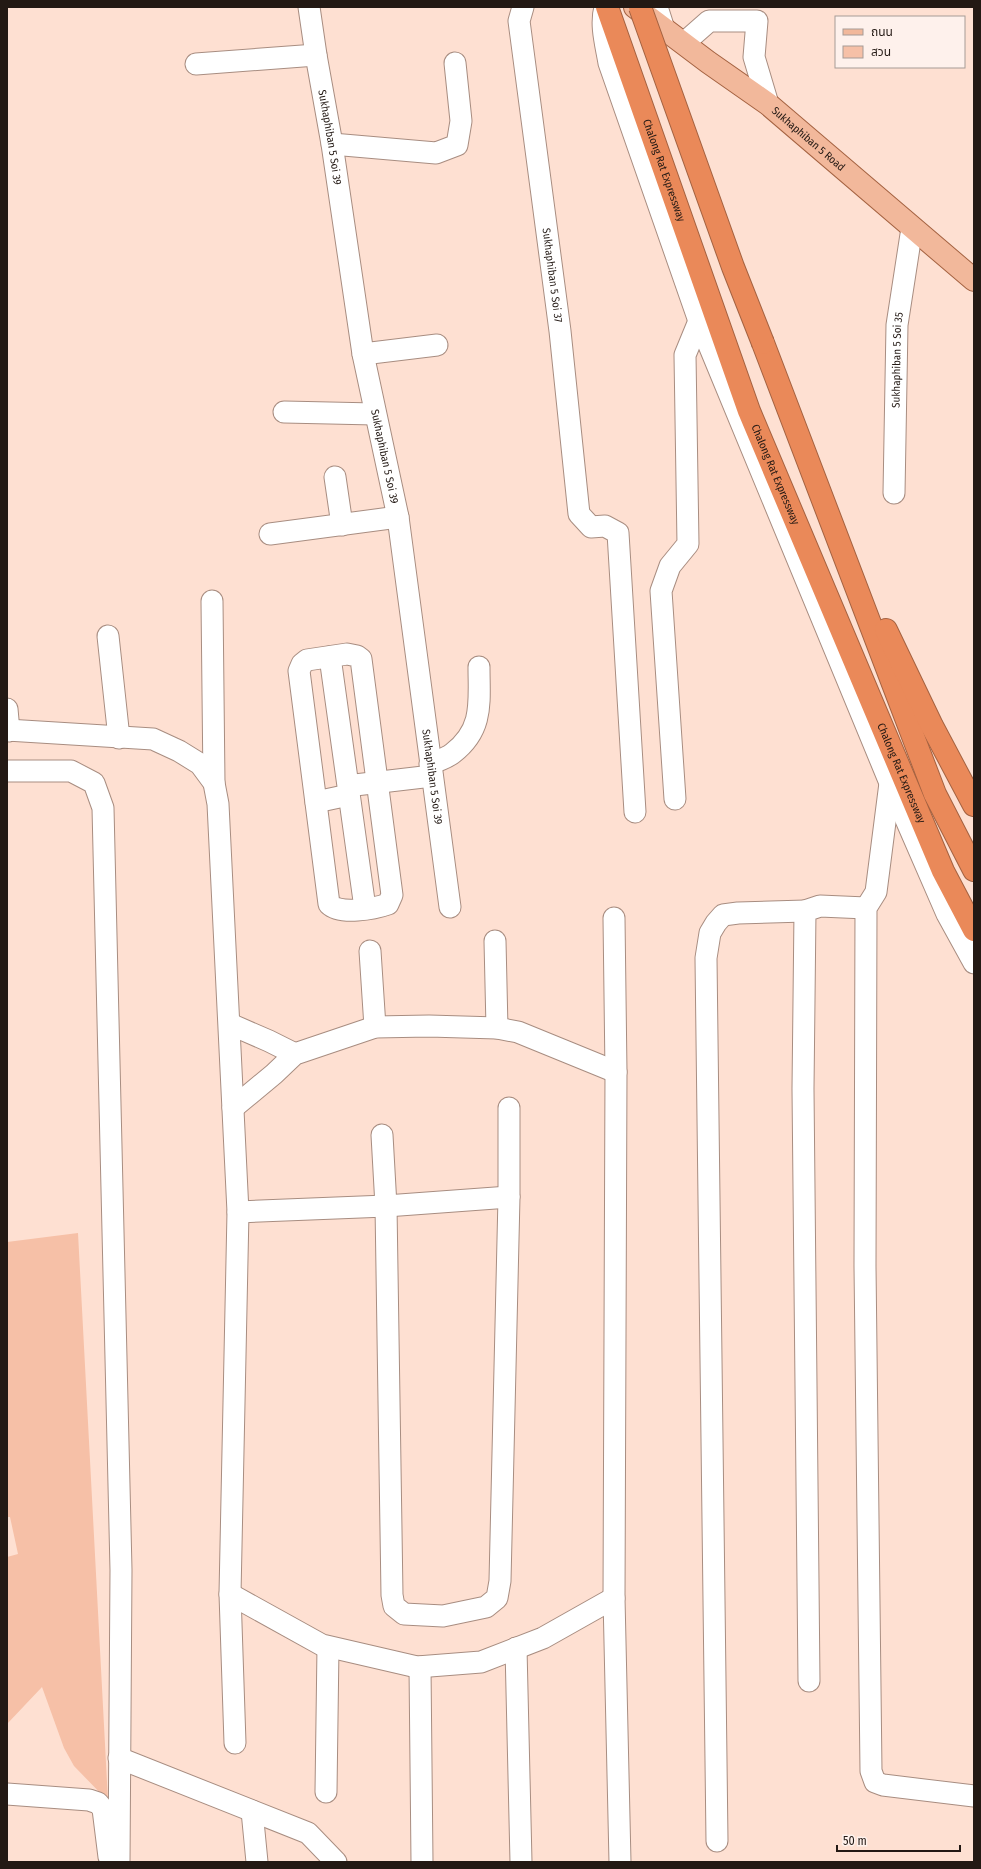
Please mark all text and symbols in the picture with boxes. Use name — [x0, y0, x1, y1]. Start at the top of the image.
legend — [835, 16, 965, 68]
text: ถนน — [871, 25, 893, 39]
text: สวน — [871, 45, 891, 59]
street label: Sukhaphiban 5 Soi 39 — [315, 89, 344, 186]
street label: Sukhaphiban 5 Road — [769, 104, 847, 174]
street label: Chalong Rat Expressway — [640, 117, 688, 223]
street label: Sukhaphiban 5 Soi 37 — [539, 227, 565, 324]
street label: Sukhaphiban 5 Soi 35 — [890, 311, 906, 408]
street label: Sukhaphiban 5 Soi 39 — [368, 408, 401, 505]
street label: Chalong Rat Expressway — [748, 422, 802, 527]
street label: Chalong Rat Expressway — [874, 721, 928, 825]
street label: Sukhaphiban 5 Soi 39 — [419, 728, 445, 825]
scale bar — [837, 1827, 960, 1853]
text: 50 m — [843, 1834, 867, 1848]

